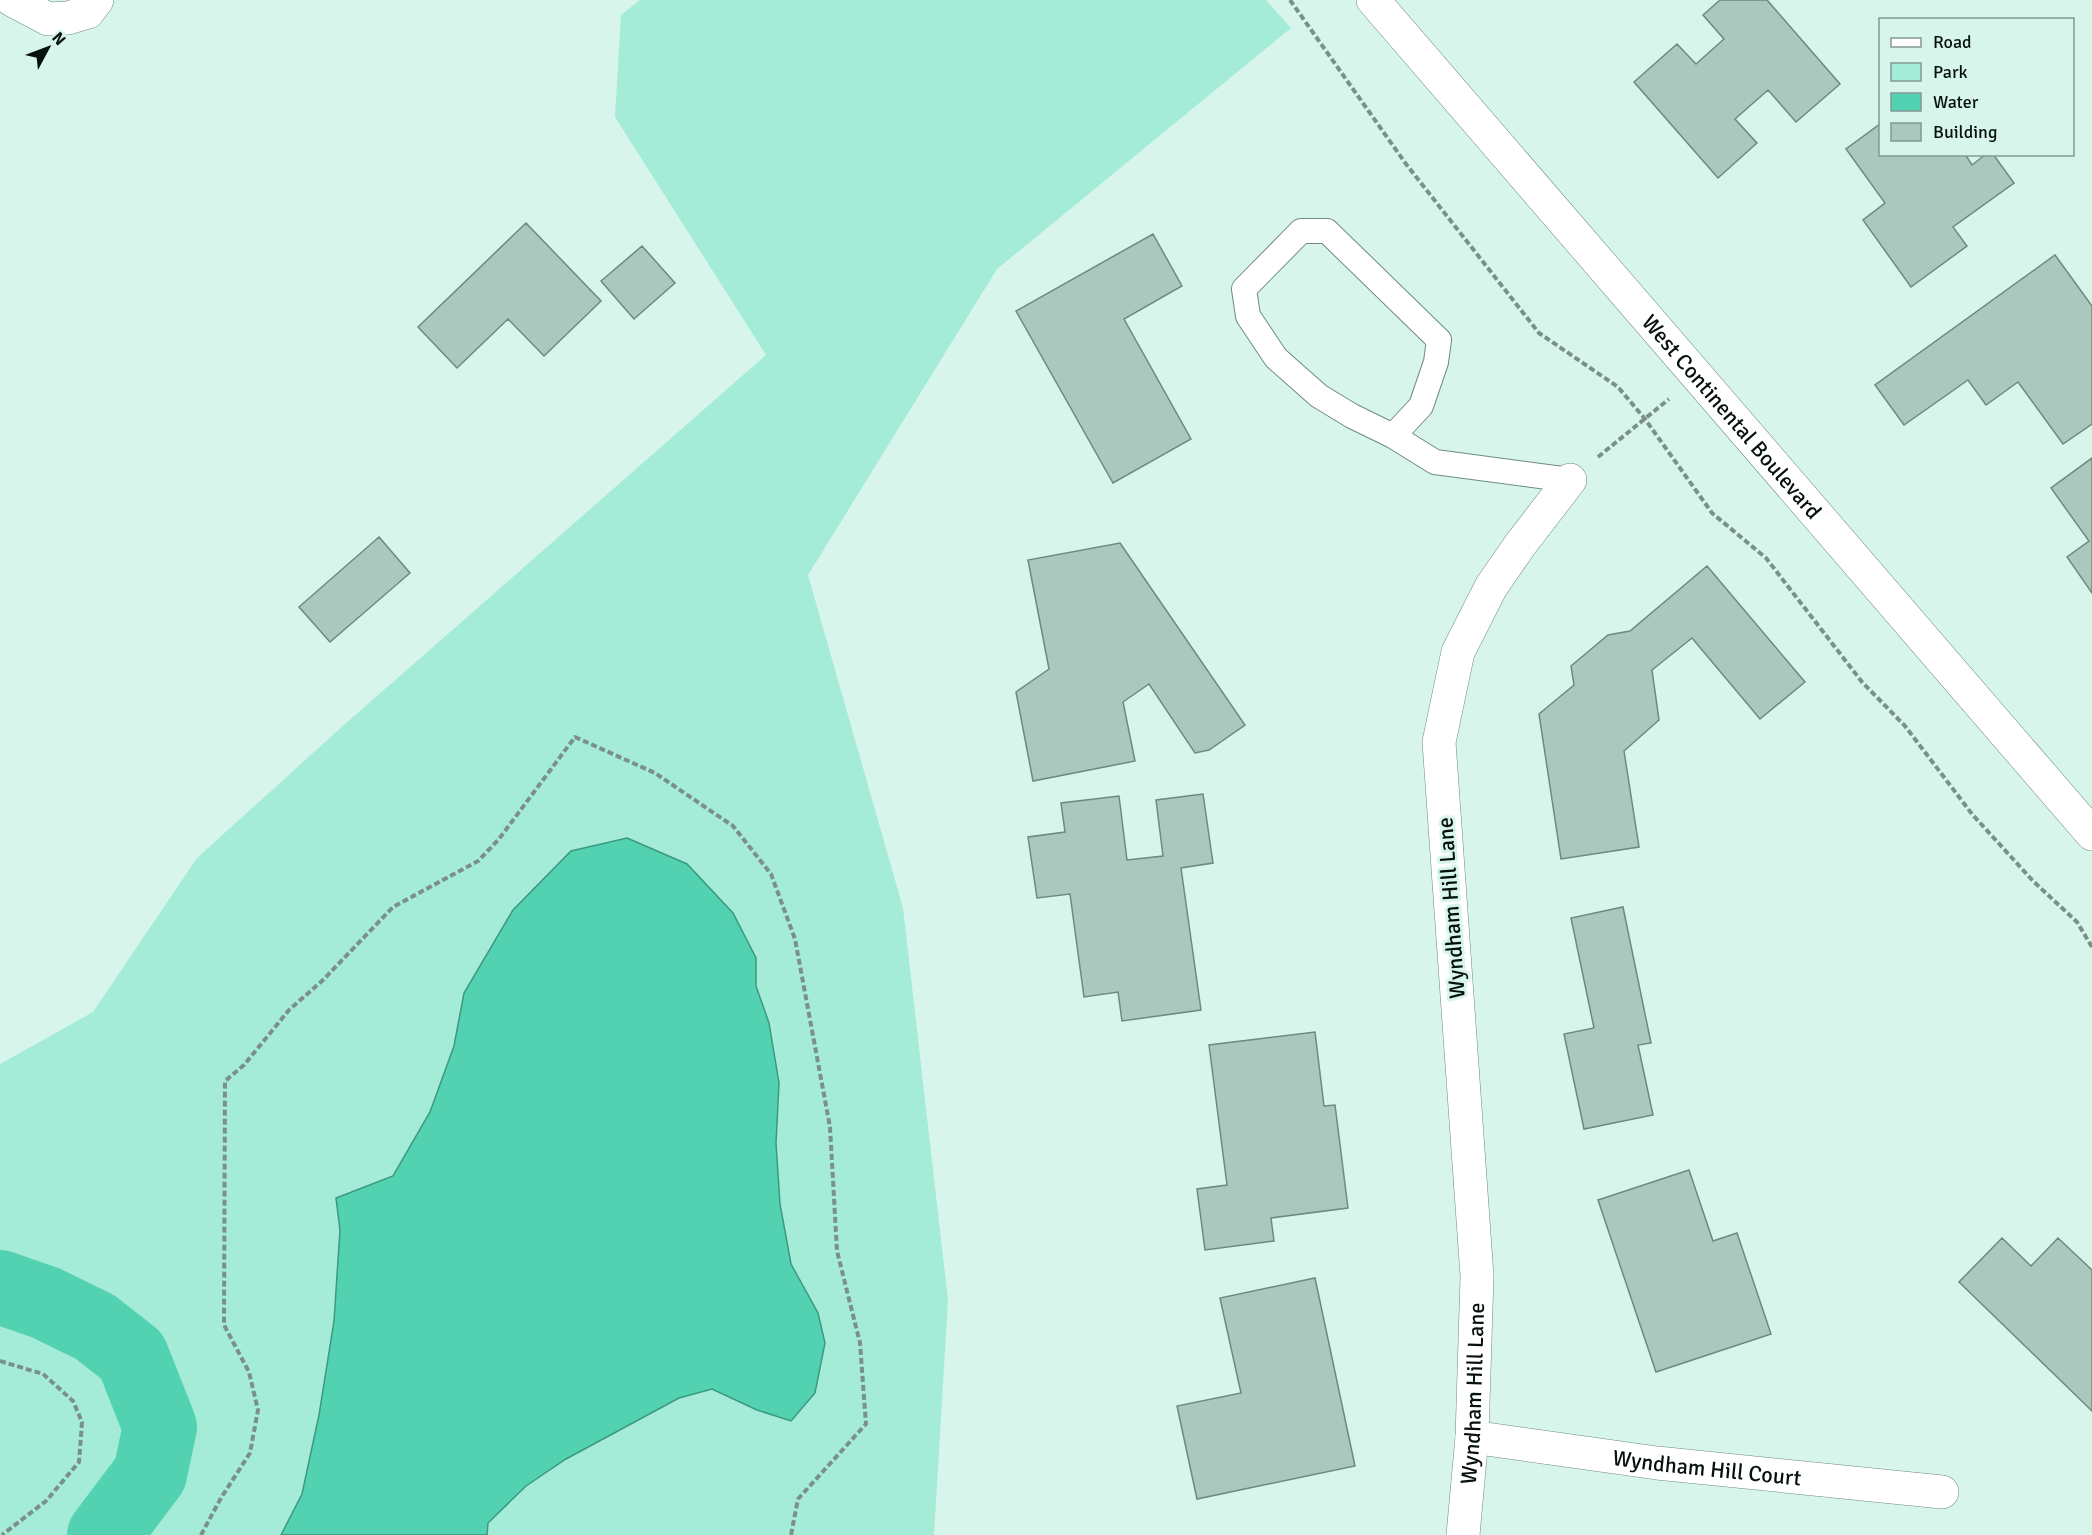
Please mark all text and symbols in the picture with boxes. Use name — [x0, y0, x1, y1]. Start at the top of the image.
north arrow — [18, 18, 78, 78]
legend — [1879, 18, 2074, 156]
text: N — [47, 28, 70, 50]
text: Road — [1933, 31, 1972, 53]
text: Park — [1933, 61, 1968, 83]
text: Water — [1933, 91, 1979, 113]
text: Building — [1933, 121, 1997, 143]
street label: West Continental Boulevard — [1637, 309, 1828, 524]
street label: Wyndham Hill Lane — [1431, 816, 1471, 1000]
street label: Wyndham Hill Lane — [1454, 1302, 1490, 1485]
street label: Wyndham Hill Court — [1611, 1443, 1803, 1491]

